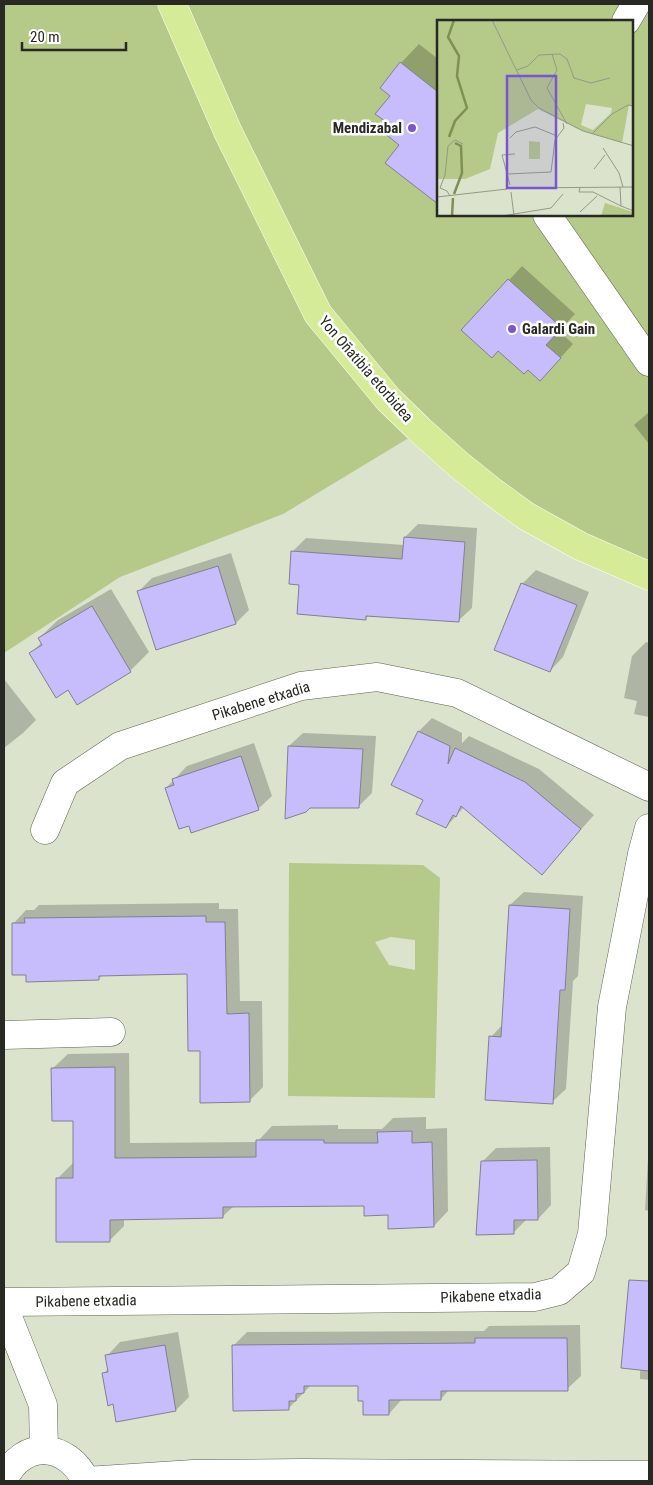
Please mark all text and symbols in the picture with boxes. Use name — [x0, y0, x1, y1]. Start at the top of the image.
scale bar — [22, 20, 126, 52]
inset map — [437, 20, 633, 216]
text: 20 m — [30, 28, 60, 46]
place label: Mendizabal — [333, 119, 402, 137]
marker: Mendizabal — [406, 122, 418, 134]
street label: Yon Oñatibia etorbidea — [315, 312, 417, 426]
place label: Galardi Gain — [522, 320, 595, 338]
marker: Galardi Gain — [506, 323, 518, 335]
street label: Pikabene etxadia — [210, 678, 312, 724]
street label: Pikabene etxadia — [440, 1285, 542, 1307]
street label: Pikabene etxadia — [35, 1291, 137, 1311]

